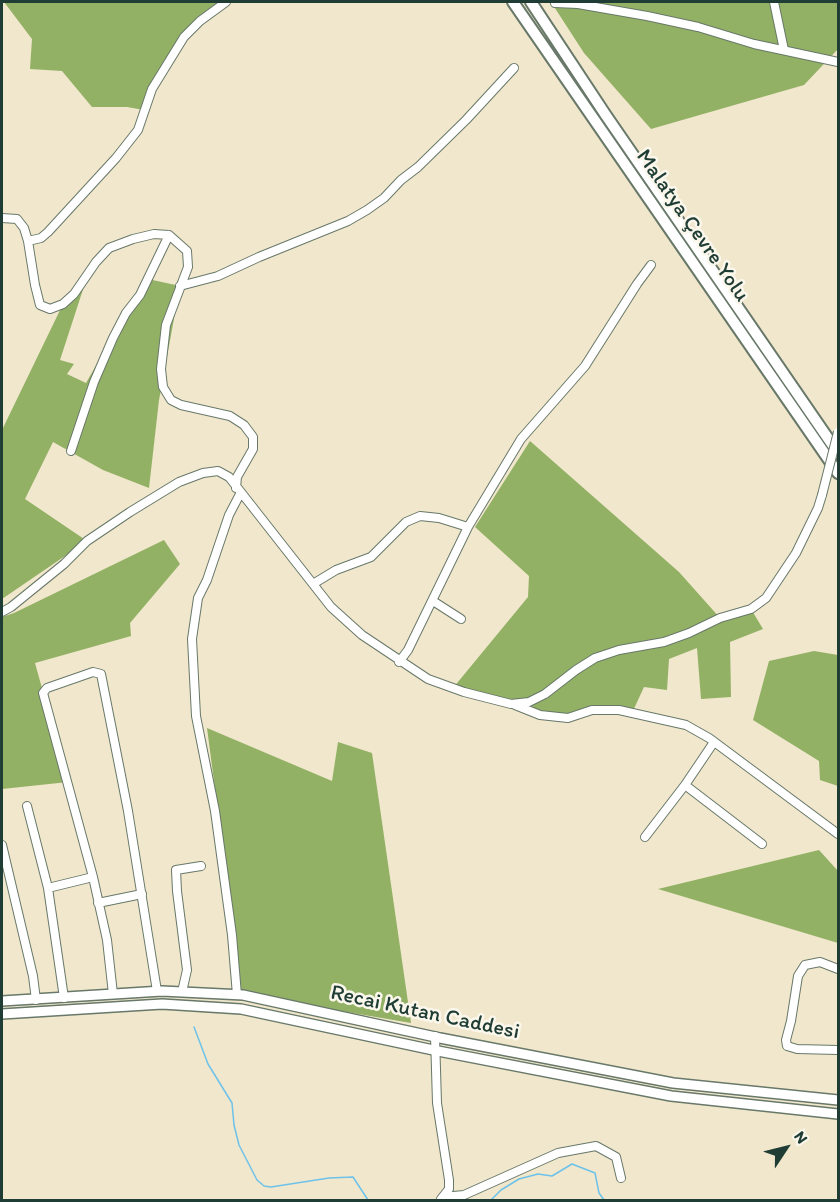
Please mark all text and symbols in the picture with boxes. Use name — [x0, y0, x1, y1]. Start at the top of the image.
street label: Malatya Çevre Yolu — [630, 145, 754, 307]
street label: Recai Kutan Caddesi — [328, 980, 522, 1046]
north arrow — [756, 1118, 816, 1178]
text: N — [790, 1128, 812, 1147]

